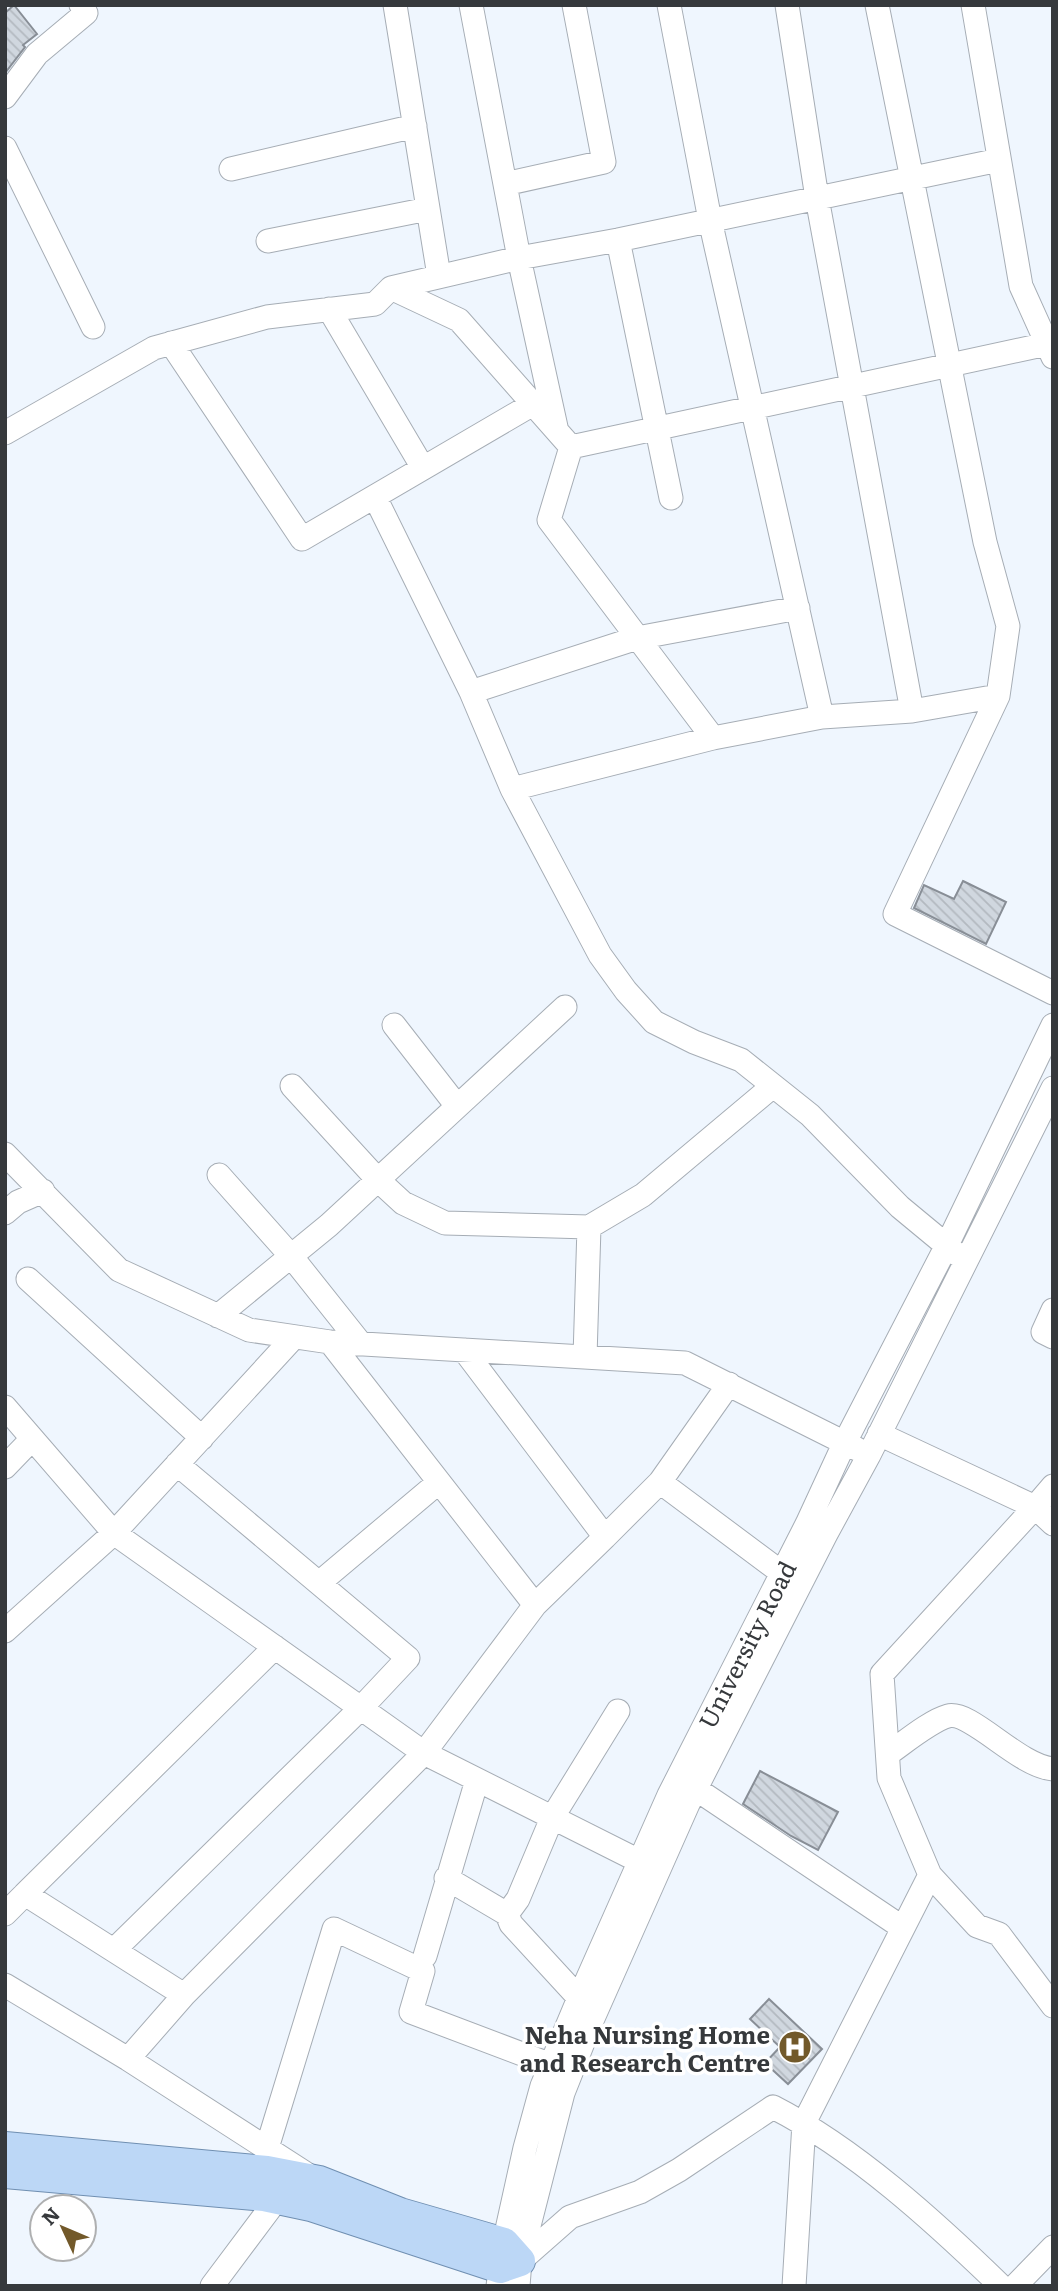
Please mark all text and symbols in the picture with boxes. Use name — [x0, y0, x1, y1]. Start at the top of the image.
street label: University Road — [689, 1554, 803, 1734]
place label: Neha Nursing Home and Research Centre — [520, 2016, 770, 2079]
hospital icon: Neha Nursing Home and Research Centre — [776, 2028, 814, 2066]
north arrow — [28, 2193, 98, 2263]
text: N — [34, 2200, 66, 2231]

